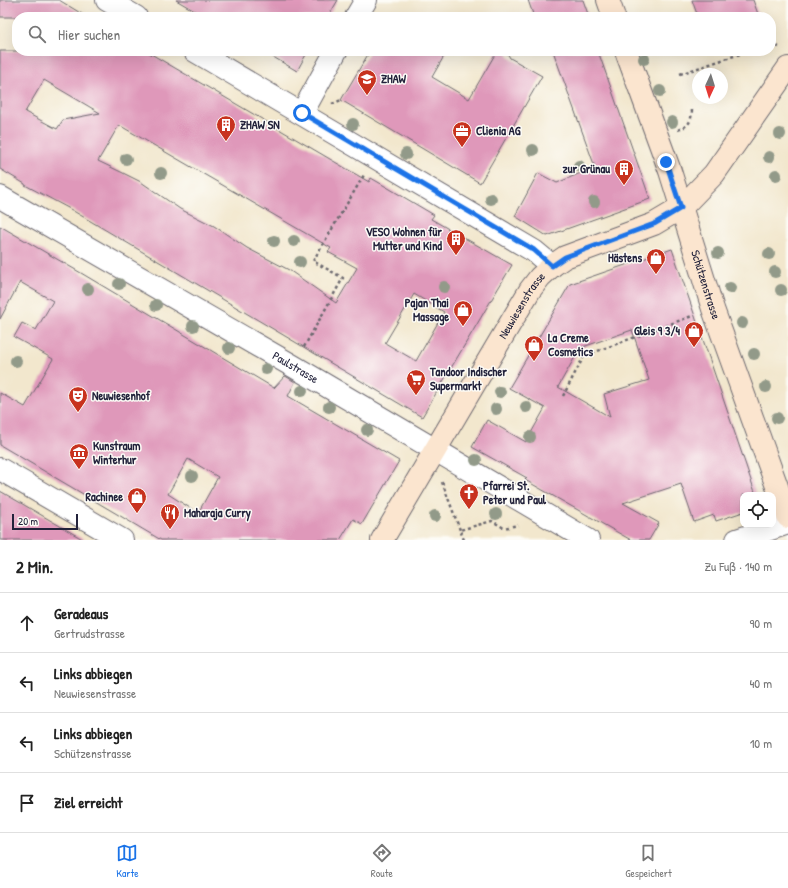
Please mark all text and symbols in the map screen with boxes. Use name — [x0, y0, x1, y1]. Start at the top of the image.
search box — [12, 12, 776, 56]
icon: search — [26, 23, 48, 45]
text: Hier suchen — [58, 24, 120, 45]
school or university icon: ZHAW — [356, 68, 378, 96]
north arrow — [692, 68, 728, 104]
place label: ZHAW — [381, 70, 407, 87]
route start — [293, 104, 311, 122]
building icon: ZHAW SN — [215, 114, 237, 142]
place label: ZHAW SN — [240, 116, 280, 133]
office icon: Clienia AG — [451, 120, 473, 148]
place label: Clienia AG — [476, 122, 521, 139]
route end — [657, 153, 675, 171]
building icon: zur Grünau — [613, 158, 635, 186]
place label: zur Grünau — [563, 160, 610, 177]
place label: VESO Wohnen für Mutter und Kind — [366, 223, 442, 254]
building icon: VESO Wohnen für Mutter und Kind — [445, 228, 467, 256]
shop icon: Hästens — [645, 247, 667, 275]
street label: Schützenstrasse — [687, 248, 725, 322]
place label: Hästens — [608, 249, 642, 266]
street label: Neuwiesenstrasse — [494, 267, 549, 342]
place label: Pajan Thai Massage — [405, 294, 449, 326]
shop icon: Pajan Thai Massage — [452, 299, 474, 327]
shop icon: Gleis 9 3/4 — [683, 320, 705, 348]
place label: Gleis 9 3/4 — [634, 322, 680, 339]
place label: La Creme Cosmetics — [548, 329, 593, 360]
shop icon: La Creme Cosmetics — [523, 334, 545, 362]
street label: Paulstrasse — [269, 347, 322, 387]
place label: Tandoor Indischer Supermarkt — [429, 363, 507, 395]
supermarket icon: Tandoor Indischer Supermarkt — [405, 368, 427, 396]
theatre icon: Neuwiesenhof — [67, 385, 89, 413]
place label: Neuwiesenhof — [92, 387, 151, 404]
place label: Kunstraum Winterhur — [93, 437, 141, 468]
museum icon: Kunstraum Winterhur — [68, 442, 90, 470]
place label: Pfarrei St. Peter und Paul — [483, 477, 547, 508]
church icon: Pfarrei St. Peter und Paul — [458, 482, 480, 510]
shop icon: Rachinee — [126, 486, 148, 514]
place label: Rachinee — [85, 488, 123, 505]
map controls — [740, 492, 776, 528]
button: locate — [740, 492, 776, 528]
restaurant icon: Maharaja Curry — [159, 502, 181, 530]
place label: Maharaja Curry — [184, 504, 251, 522]
scale bar — [12, 512, 78, 531]
text: 20 m — [18, 514, 38, 528]
text: 2 Min. — [16, 555, 53, 578]
text: Zu Fuß · 140 m — [704, 557, 772, 575]
text: Geradeaus — [54, 603, 108, 624]
icon: ahead — [16, 612, 38, 634]
text: 90 m — [750, 614, 772, 632]
text: Gertrudstrasse — [54, 624, 125, 642]
text: Links abbiegen — [54, 663, 132, 684]
icon: left — [16, 672, 38, 694]
text: 40 m — [749, 674, 772, 692]
text: Neuwiesenstrasse — [54, 684, 136, 702]
text: Links abbiegen — [54, 723, 132, 744]
icon: left — [16, 732, 38, 754]
text: 10 m — [750, 734, 772, 752]
text: Schützenstrasse — [54, 744, 132, 762]
icon: arrive — [16, 792, 38, 814]
text: Ziel erreicht — [54, 792, 123, 813]
tab: Karte — [116, 842, 139, 880]
tab: Route — [371, 842, 393, 880]
tab: Gespeichert — [625, 842, 672, 880]

